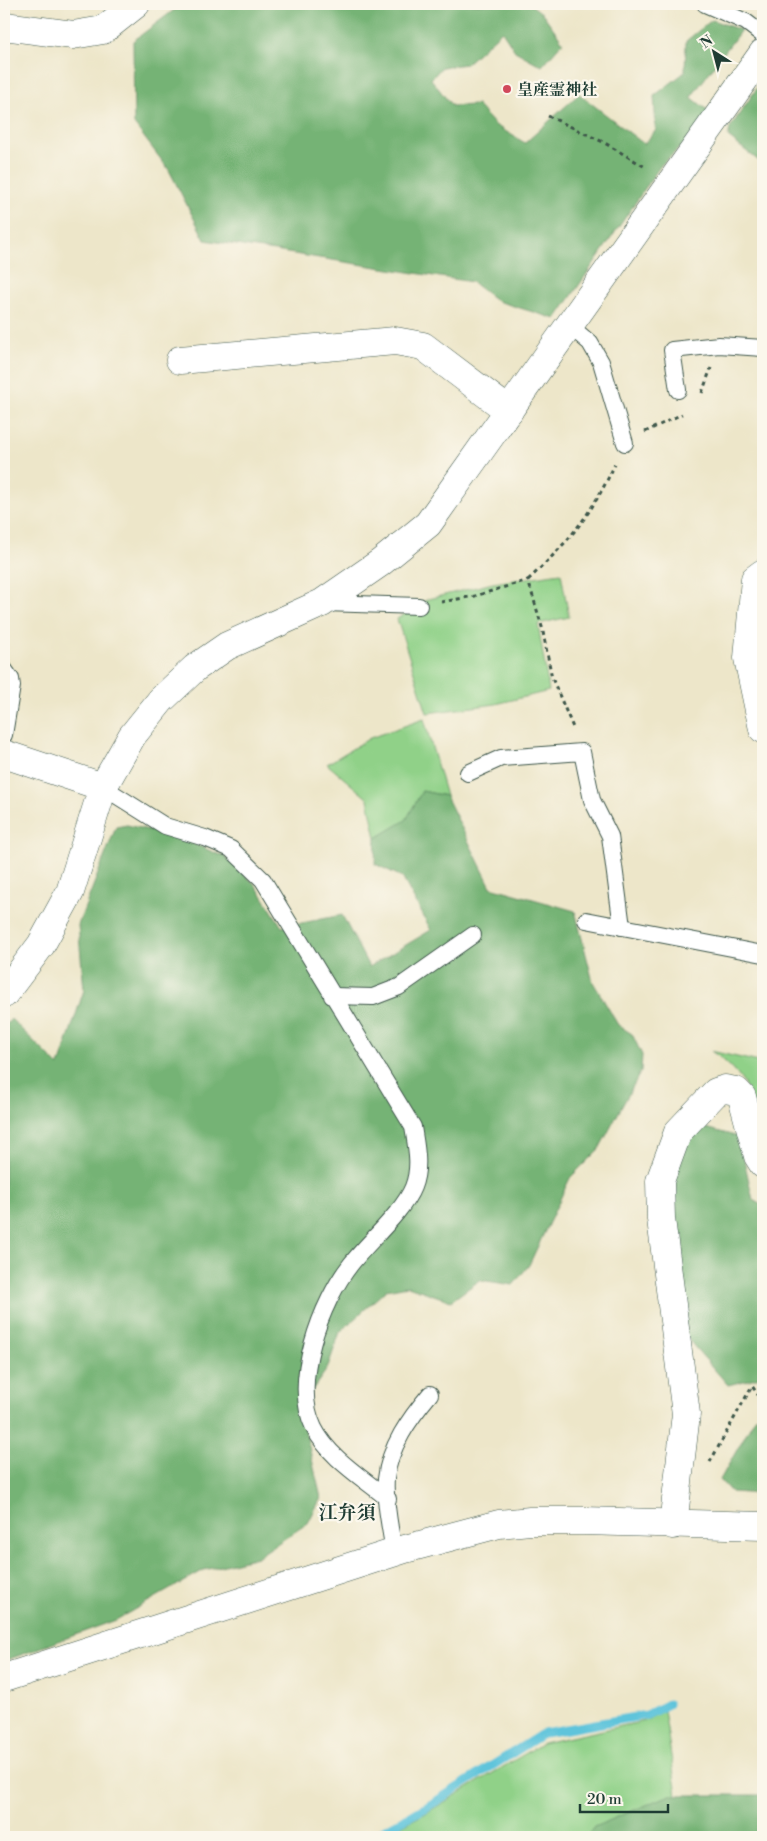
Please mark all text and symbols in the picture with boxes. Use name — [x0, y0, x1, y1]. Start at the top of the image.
north arrow — [690, 28, 740, 78]
text: N — [697, 32, 717, 53]
place label: 皇産霊神社 — [517, 80, 597, 100]
marker: 皇産霊神社 — [501, 83, 513, 95]
district label: 江弁須 — [318, 1501, 376, 1525]
scale bar — [580, 1781, 667, 1813]
text: 20 m — [587, 1790, 622, 1809]

